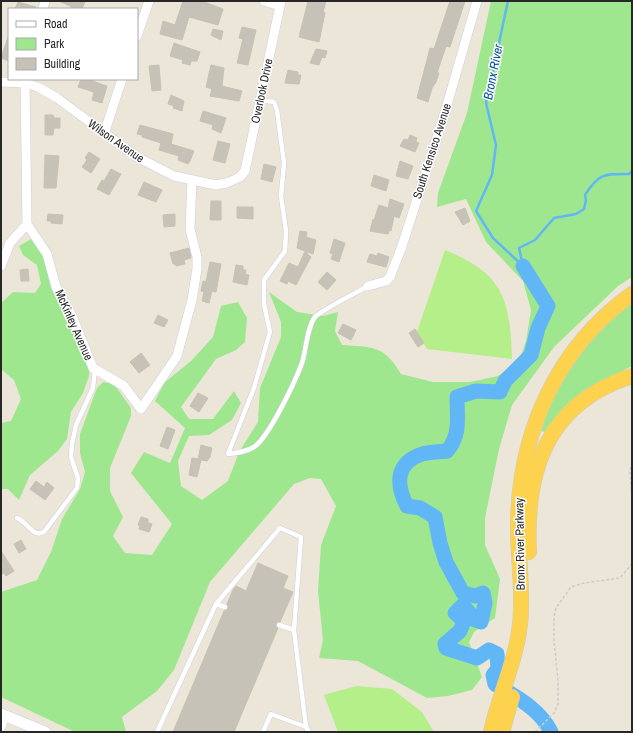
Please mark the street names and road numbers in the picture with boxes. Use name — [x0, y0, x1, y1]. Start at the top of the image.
street label: Overlook Drive — [247, 57, 277, 125]
street label: South Kensico Avenue — [409, 101, 455, 201]
street label: Wilson Avenue — [85, 116, 147, 166]
street label: McKinley Avenue — [51, 287, 97, 363]
street label: Bronx River Parkway — [511, 498, 529, 590]

